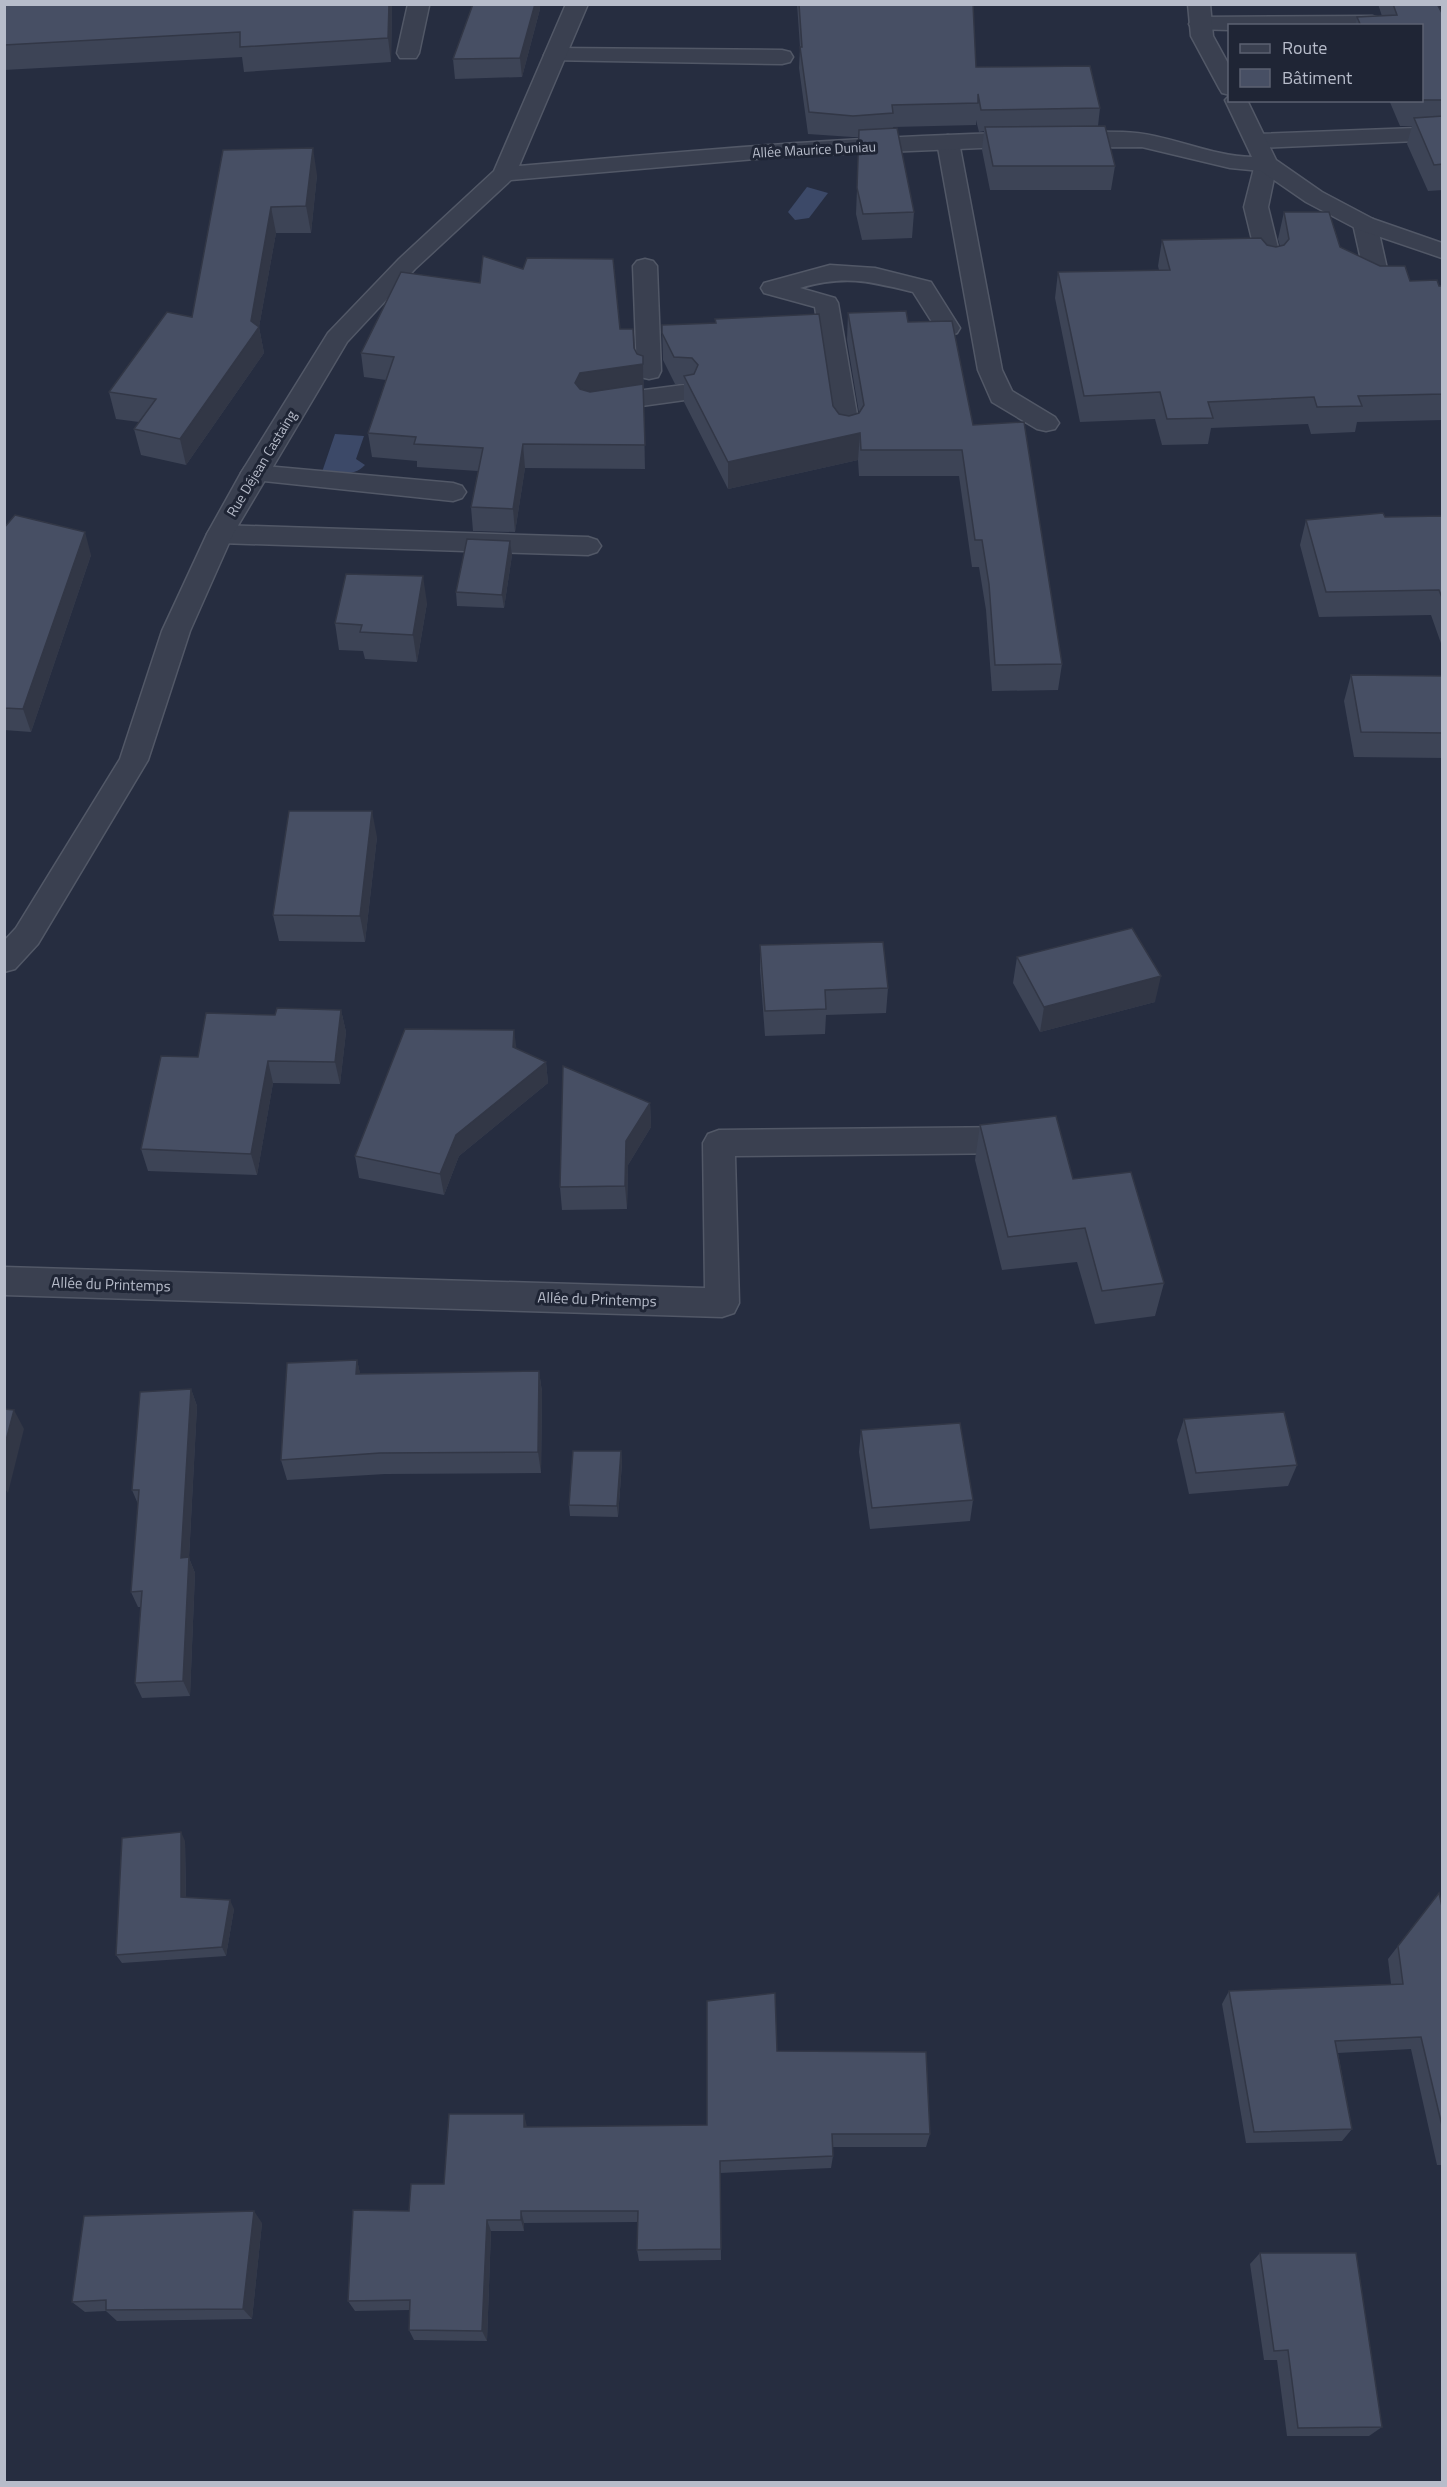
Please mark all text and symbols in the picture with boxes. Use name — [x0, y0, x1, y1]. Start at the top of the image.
legend — [1228, 24, 1423, 102]
text: Route — [1282, 34, 1327, 61]
text: Bâtiment — [1282, 64, 1353, 91]
street label: Allée Maurice Duniau — [752, 135, 876, 163]
street label: Rue Déjean Castaing — [221, 406, 301, 520]
street label: Allée du Printemps — [51, 1270, 171, 1298]
street label: Allée du Printemps — [537, 1285, 657, 1313]

